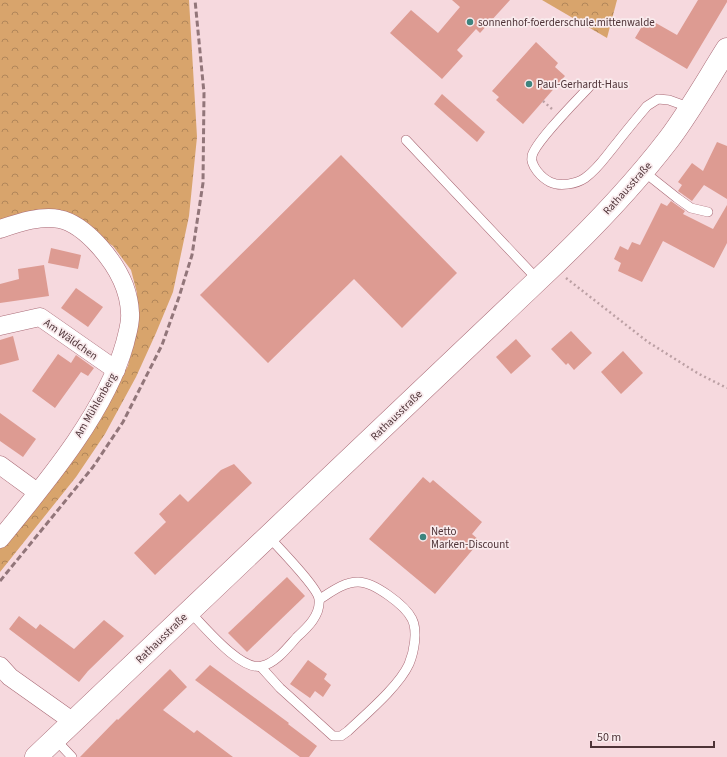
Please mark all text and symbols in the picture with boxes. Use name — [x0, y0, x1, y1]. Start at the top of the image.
place label: sonnenhof-foerderschule.mittenwalde — [478, 15, 655, 30]
marker: sonnenhof-foerderschule.mittenwalde — [465, 17, 475, 27]
place label: Paul-Gerhardt-Haus — [537, 77, 628, 92]
marker: Paul-Gerhardt-Haus — [524, 79, 534, 89]
street label: Rathausstraße — [600, 158, 656, 218]
street label: Am Wäldchen — [41, 315, 101, 364]
street label: Am Mühlenberg — [71, 370, 120, 440]
street label: Rathausstraße — [367, 387, 426, 444]
place label: Netto Marken-Discount — [431, 524, 509, 552]
marker: Netto Marken-Discount — [418, 532, 428, 542]
street label: Rathausstraße — [132, 610, 191, 667]
scale bar — [591, 723, 714, 749]
text: 50 m — [597, 729, 621, 746]

